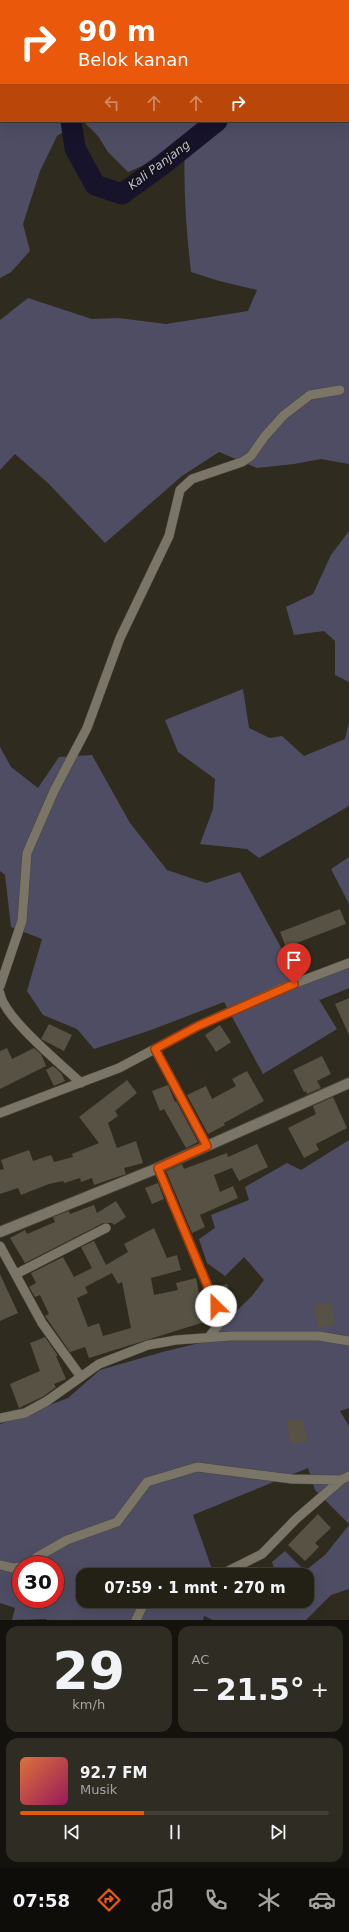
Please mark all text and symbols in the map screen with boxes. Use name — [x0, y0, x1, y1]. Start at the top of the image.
text: 90 m — [78, 15, 156, 48]
icon: right — [12, 16, 64, 68]
text: Belok kanan — [78, 49, 189, 70]
icon: left — [101, 92, 123, 114]
icon: ahead — [143, 92, 165, 114]
icon: ahead — [185, 92, 207, 114]
icon: right — [227, 92, 249, 114]
water label: Kali Panjang — [125, 137, 193, 193]
pin — [277, 943, 311, 984]
icon: arrive — [283, 949, 305, 971]
position arrow — [195, 1285, 237, 1327]
speed limit sign: 30 — [12, 1556, 64, 1608]
text: 07:59 · 1 mnt · 270 m — [104, 1579, 286, 1597]
text: 29 — [53, 1641, 125, 1701]
text: AC — [192, 1652, 209, 1667]
text: 21.5° — [216, 1672, 305, 1707]
text: − — [192, 1677, 210, 1702]
text: + — [311, 1677, 329, 1702]
text: km/h — [72, 1697, 105, 1712]
text: 92.7 FM — [80, 1764, 147, 1782]
text: Musik — [80, 1782, 117, 1797]
icon: previous — [61, 1821, 83, 1843]
icon: pause — [164, 1821, 186, 1843]
icon: next — [267, 1821, 289, 1843]
icon: directions — [95, 1886, 123, 1914]
icon: music — [149, 1886, 177, 1914]
icon: phone — [202, 1886, 230, 1914]
icon: climate — [255, 1886, 283, 1914]
icon: car — [308, 1886, 336, 1914]
text: 07:58 — [13, 1890, 70, 1911]

